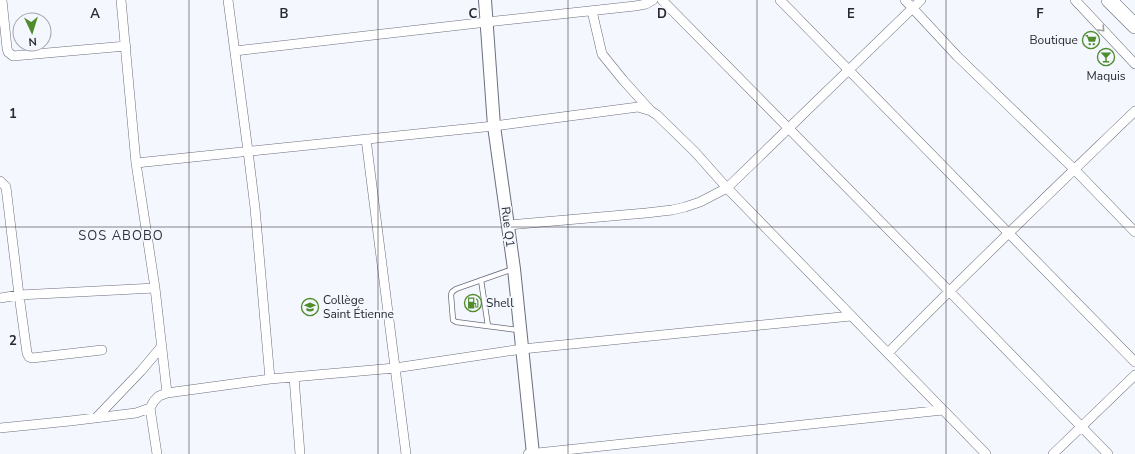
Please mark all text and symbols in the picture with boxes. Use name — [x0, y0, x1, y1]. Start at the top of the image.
text: A — [90, 5, 100, 23]
text: B — [280, 5, 289, 23]
text: C — [469, 5, 478, 23]
text: D — [657, 5, 667, 23]
text: E — [847, 5, 855, 23]
text: F — [1036, 5, 1044, 23]
north arrow — [12, 12, 52, 52]
one-way arrow — [1097, 24, 1104, 31]
supermarket icon: Boutique — [1081, 30, 1101, 50]
place label: Boutique — [1029, 32, 1078, 48]
text: N — [28, 34, 37, 49]
bar icon: Maquis — [1096, 47, 1116, 67]
place label: Maquis — [1087, 68, 1126, 84]
text: 1 — [9, 105, 17, 123]
street label: Rue Q1 — [498, 206, 518, 248]
district label: SOS ABOBO — [78, 227, 164, 245]
place label: Collège Saint Étienne — [323, 292, 394, 322]
fuel station icon: Shell — [463, 293, 483, 313]
place label: Shell — [486, 295, 514, 311]
school or university icon: Collège Saint Étienne — [300, 297, 320, 317]
text: 2 — [9, 332, 17, 350]

